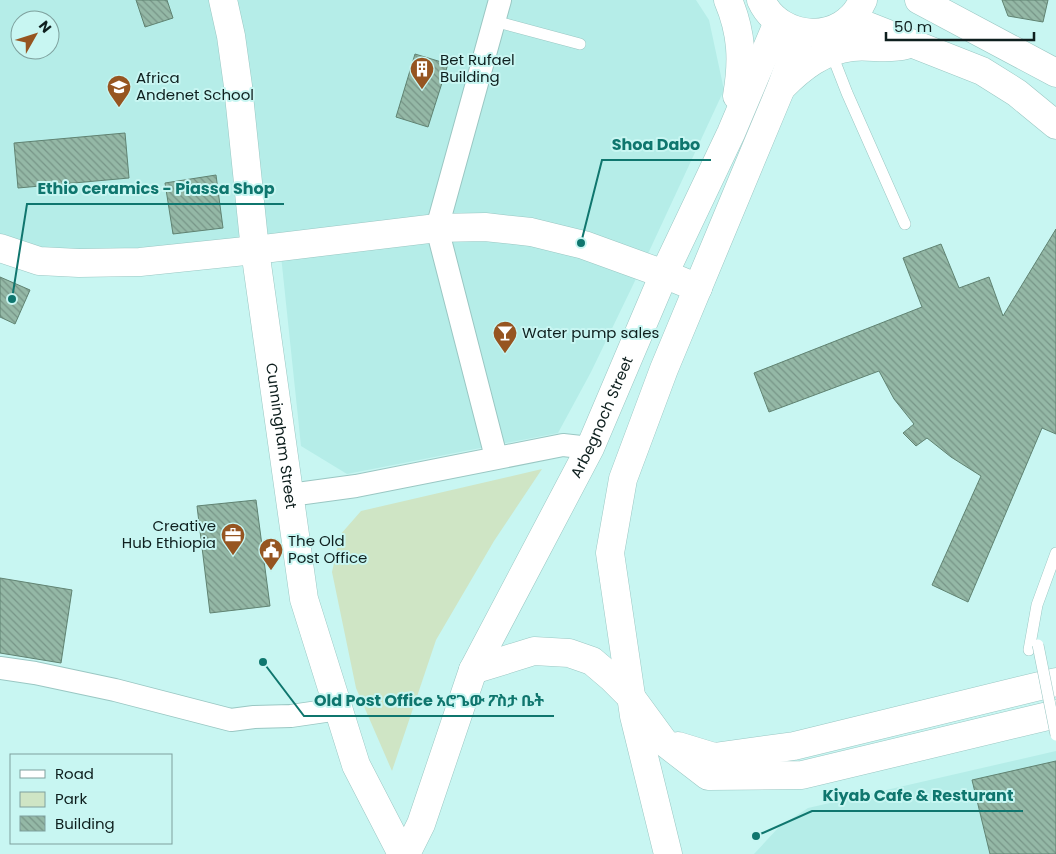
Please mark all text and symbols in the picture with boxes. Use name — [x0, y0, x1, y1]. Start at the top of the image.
north arrow — [10, 10, 60, 60]
scale bar — [886, 10, 1034, 42]
text: N — [34, 16, 56, 37]
text: 50 m — [894, 16, 932, 37]
place label: Bet Rufael Building — [440, 49, 515, 87]
building icon: Bet Rufael Building — [409, 56, 435, 90]
place label: Africa Andenet School — [136, 67, 254, 105]
school or university icon: Africa Andenet School — [106, 74, 132, 108]
callout: Shoa Dabo — [602, 129, 711, 160]
text: Shoa Dabo — [612, 133, 700, 156]
callout: Ethio ceramics - Piassa Shop — [27, 173, 284, 204]
text: Ethio ceramics - Piassa Shop — [37, 177, 275, 200]
bar icon: Water pump sales — [492, 320, 518, 354]
place label: Water pump sales — [522, 322, 659, 343]
street label: Arbegnoch Street — [565, 353, 638, 482]
street label: Cunningham Street — [261, 362, 302, 510]
place label: Creative Hub Ethiopia — [122, 515, 216, 553]
office icon: Creative Hub Ethiopia — [220, 522, 246, 556]
place label: The Old Post Office — [288, 530, 367, 568]
public building icon: The Old Post Office — [258, 537, 284, 571]
callout: Old Post Office አሮጌው ፖስታ ቤት — [304, 685, 554, 716]
text: Old Post Office አሮጌው ፖስታ ቤት — [314, 689, 544, 712]
legend — [10, 754, 172, 844]
text: Road — [55, 763, 94, 784]
callout: Kiyab Cafe & Resturant — [812, 780, 1023, 811]
text: Kiyab Cafe & Resturant — [823, 784, 1013, 807]
text: Park — [55, 788, 87, 809]
text: Building — [55, 813, 115, 834]

